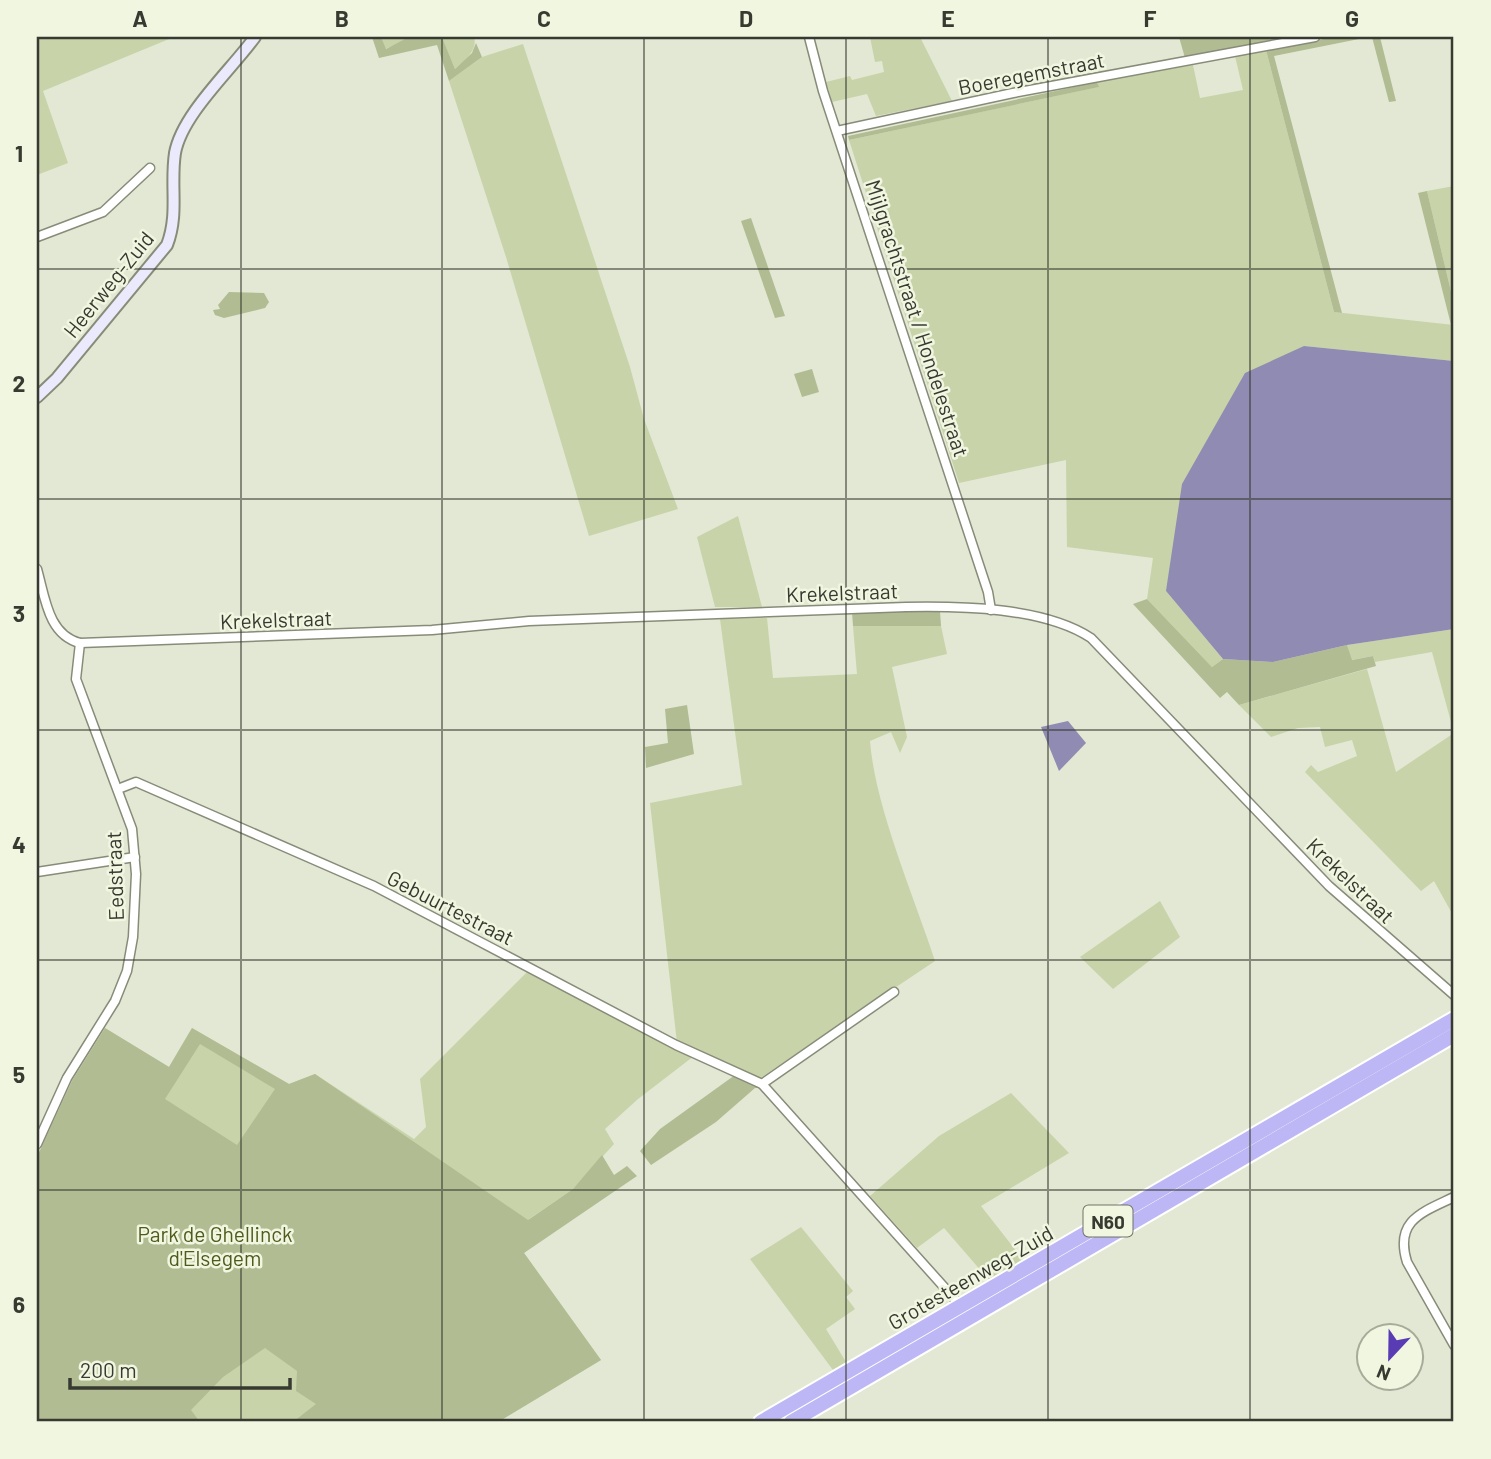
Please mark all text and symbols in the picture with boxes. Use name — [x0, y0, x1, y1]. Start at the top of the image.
text: A — [132, 4, 148, 32]
text: B — [335, 4, 349, 32]
text: C — [537, 4, 551, 32]
text: D — [739, 4, 753, 32]
text: E — [941, 4, 955, 32]
text: F — [1144, 4, 1157, 32]
text: G — [1345, 4, 1359, 32]
street label: Boeregemstraat — [956, 47, 1106, 99]
text: 1 — [15, 139, 23, 167]
street label: Mijlgrachtstraat / Hondelestraat — [861, 176, 975, 460]
street label: Heerweg-Zuid — [58, 226, 158, 342]
text: 2 — [13, 369, 25, 397]
street label: Krekelstraat — [786, 578, 898, 606]
text: 3 — [13, 599, 25, 627]
street label: Krekelstraat — [220, 605, 332, 633]
text: 4 — [12, 830, 26, 858]
street label: Eedstraat — [100, 831, 128, 921]
street label: Krekelstraat — [1302, 832, 1400, 928]
street label: Gebuurtestraat — [384, 864, 518, 950]
text: 5 — [13, 1060, 25, 1088]
road number: N60 — [1084, 1205, 1132, 1236]
street label: Grotesteenweg-Zuid — [883, 1220, 1057, 1334]
park label: Park de Ghellinck d'Elsegem — [137, 1221, 293, 1270]
text: 6 — [13, 1290, 25, 1318]
north arrow — [1354, 1322, 1424, 1392]
scale bar — [70, 1347, 290, 1391]
text: 200 m — [80, 1357, 137, 1382]
text: N — [1373, 1360, 1394, 1386]

